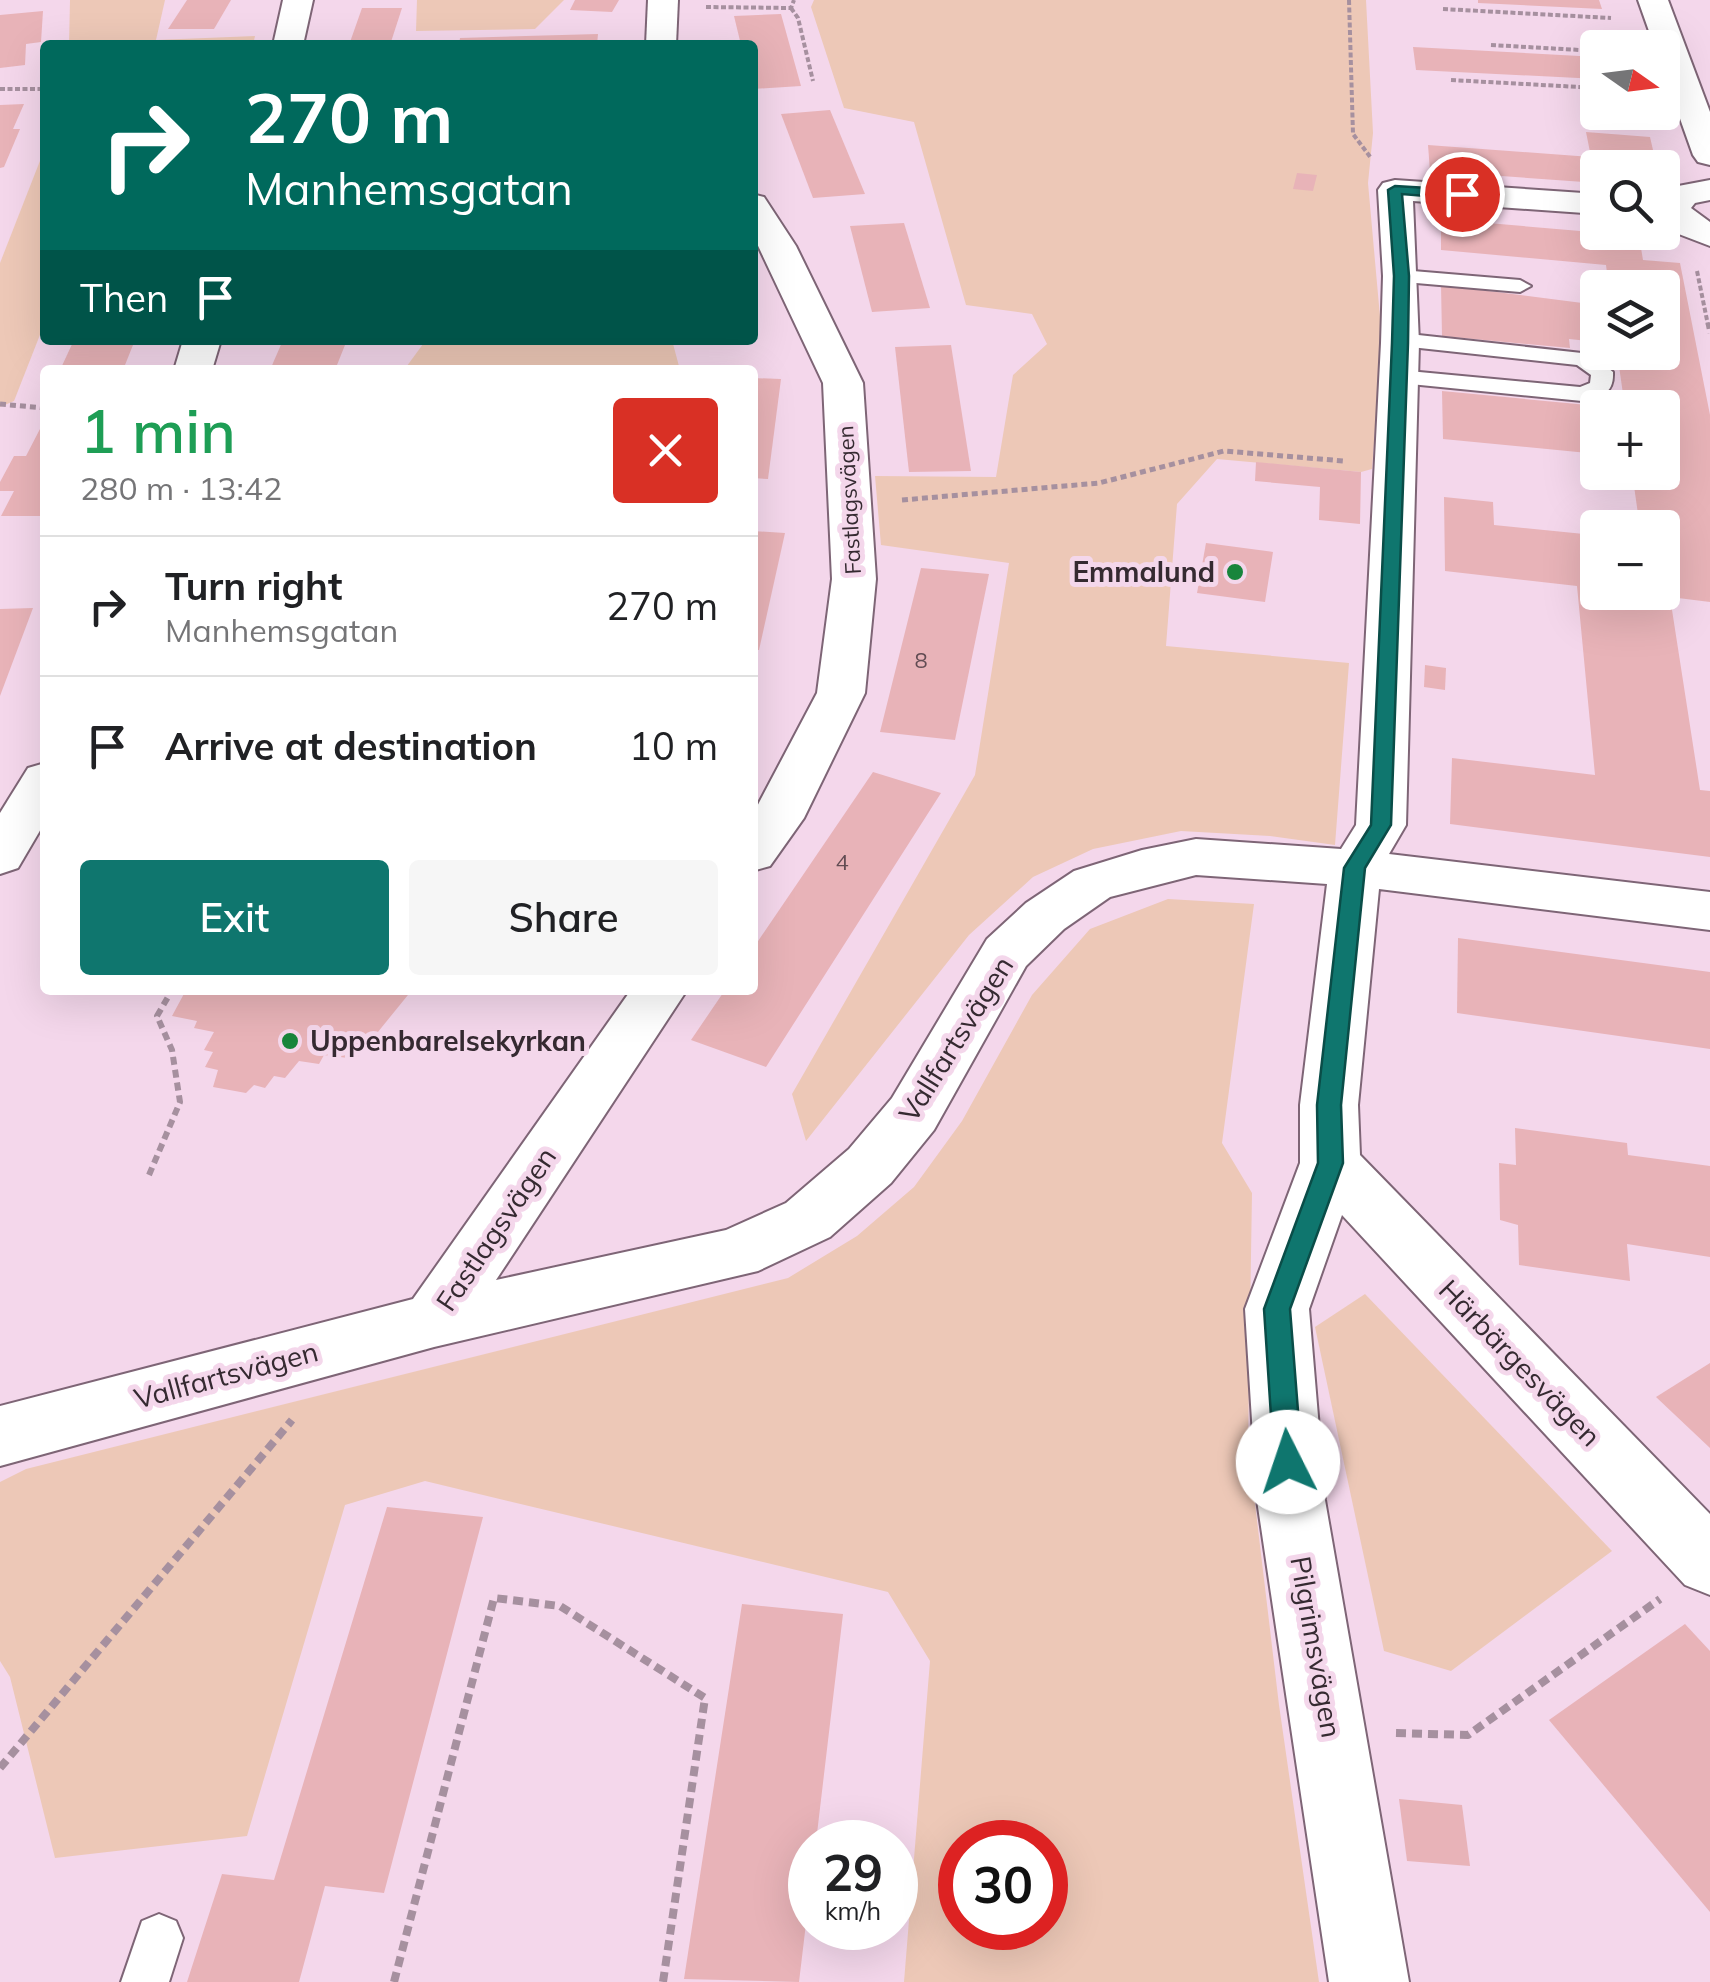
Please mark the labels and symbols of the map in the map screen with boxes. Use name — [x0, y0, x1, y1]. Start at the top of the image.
north arrow — [1580, 30, 1680, 130]
pin — [1420, 152, 1505, 237]
street label: Fastlagsvägen — [831, 425, 867, 575]
place label: Emmalund — [1072, 554, 1215, 589]
marker: Emmalund — [1224, 561, 1246, 583]
house number: 8 — [914, 646, 928, 674]
house number: 4 — [835, 848, 849, 876]
street label: Vallfartsvägen — [891, 949, 1020, 1128]
place label: Uppenbarelsekyrkan — [310, 1023, 586, 1058]
marker: Uppenbarelsekyrkan — [279, 1030, 301, 1052]
street label: Fastlagsvägen — [428, 1140, 563, 1317]
street label: Härbärgesvägen — [1432, 1272, 1609, 1453]
street label: Vallfartsvägen — [130, 1333, 322, 1416]
position arrow — [1236, 1410, 1340, 1514]
street label: Pilgrimsvägen — [1283, 1553, 1350, 1740]
speed limit sign: 30 — [938, 1820, 1068, 1950]

